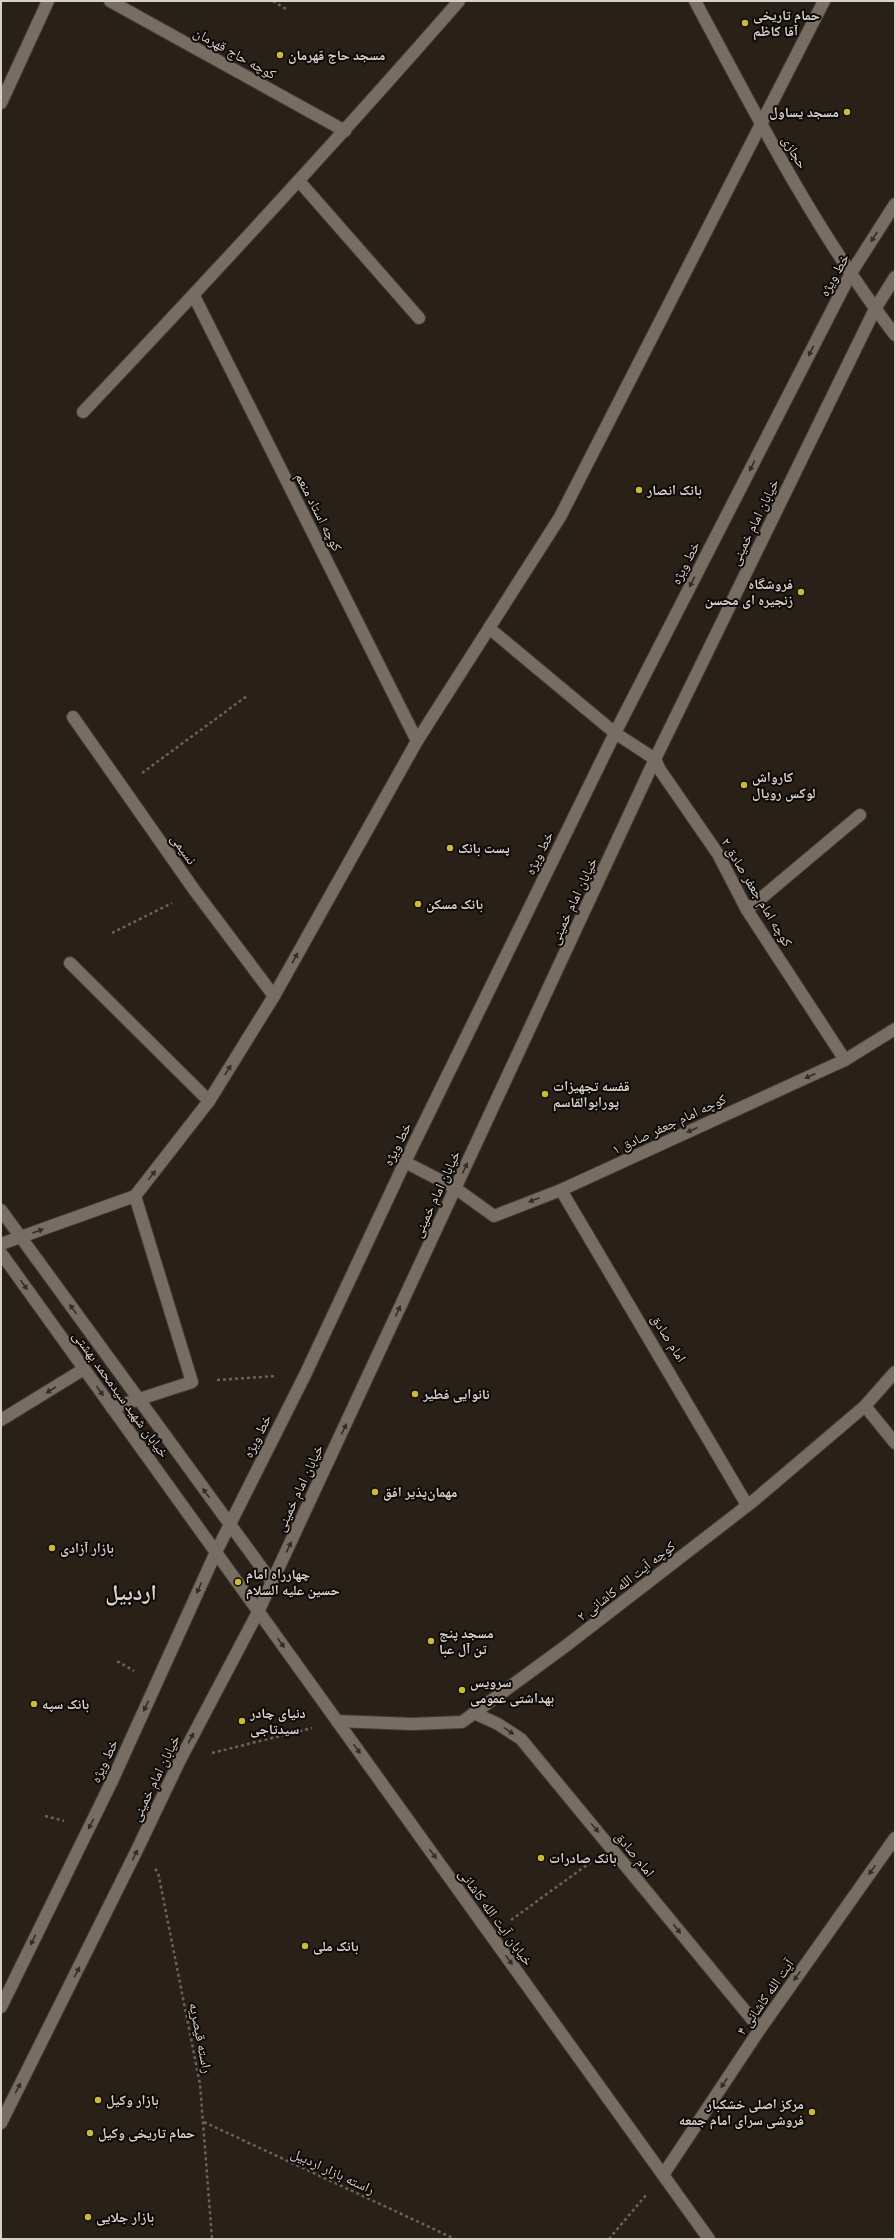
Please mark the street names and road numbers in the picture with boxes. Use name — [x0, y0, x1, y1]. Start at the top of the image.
street label: کوچه حاج قهرمان — [190, 23, 279, 84]
street label: حجازی — [778, 132, 812, 172]
street label: خط ویژه — [815, 250, 853, 300]
street label: کوچه استاد منعم — [291, 470, 347, 555]
street label: خیابان امام خمینی — [725, 476, 784, 569]
street label: خط ویژه — [666, 538, 704, 588]
street label: خط ویژه — [521, 828, 557, 878]
street label: نسیمی — [167, 830, 201, 868]
street label: کوچه امام جعفر صادق ۲ — [716, 834, 797, 950]
street label: خیابان امام خمینی — [545, 854, 602, 948]
street label: کوچه امام جعفر صادق ۱ — [609, 1090, 730, 1159]
street label: خط ویژه — [379, 1119, 415, 1169]
street label: خیابان امام خمینی — [408, 1147, 465, 1241]
street label: امام صادق — [646, 1311, 691, 1366]
street label: خیابان شهید سیدمحمد بهشتی — [69, 1327, 173, 1461]
street label: خط ویژه — [239, 1411, 275, 1461]
street label: خیابان امام خمینی — [271, 1441, 328, 1535]
street label: کوچه آیت الله کاشانی ۲ — [573, 1537, 679, 1625]
street label: خیابان امام خمینی — [126, 1732, 185, 1825]
street label: خط ویژه — [86, 1736, 122, 1786]
street label: امام صادق — [610, 1828, 659, 1881]
street label: خیابان آیت الله کاشانی — [455, 1865, 537, 1969]
street label: آیت الله کاشانی ۴ — [732, 1955, 798, 2038]
street label: راسته قیصریه — [185, 2001, 217, 2075]
street label: راسته بازار اردبیل — [288, 2144, 378, 2198]

